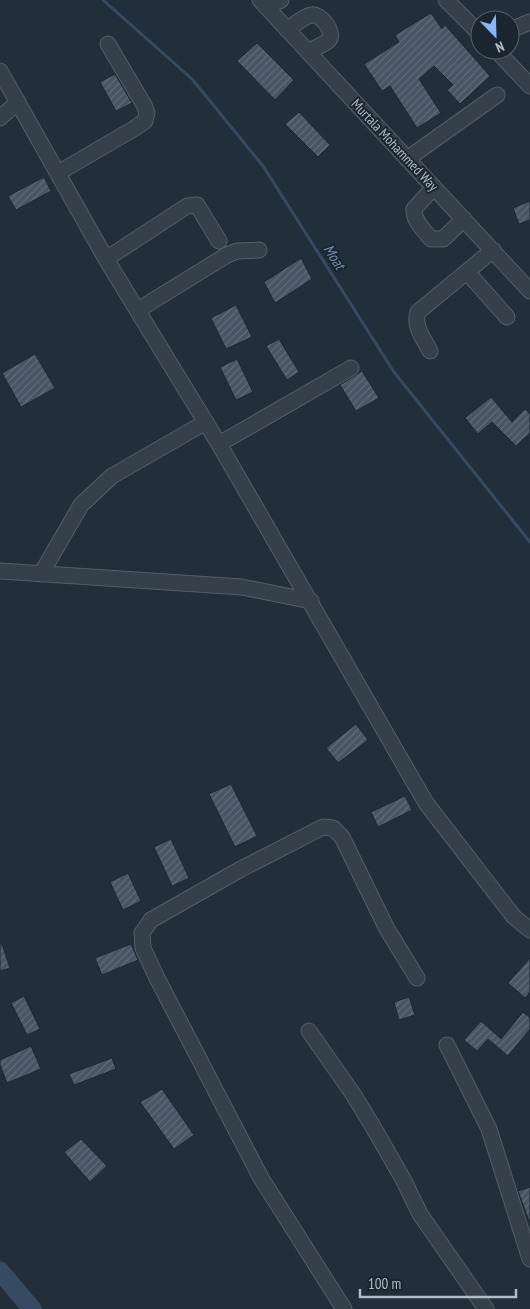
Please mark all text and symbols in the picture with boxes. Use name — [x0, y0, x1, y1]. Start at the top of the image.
north arrow — [470, 10, 520, 60]
text: N — [493, 37, 507, 57]
street label: Murtala Mohammed Way — [348, 95, 443, 195]
water label: Moat — [319, 241, 351, 274]
scale bar — [360, 1266, 516, 1298]
text: 100 m — [368, 1274, 401, 1293]

